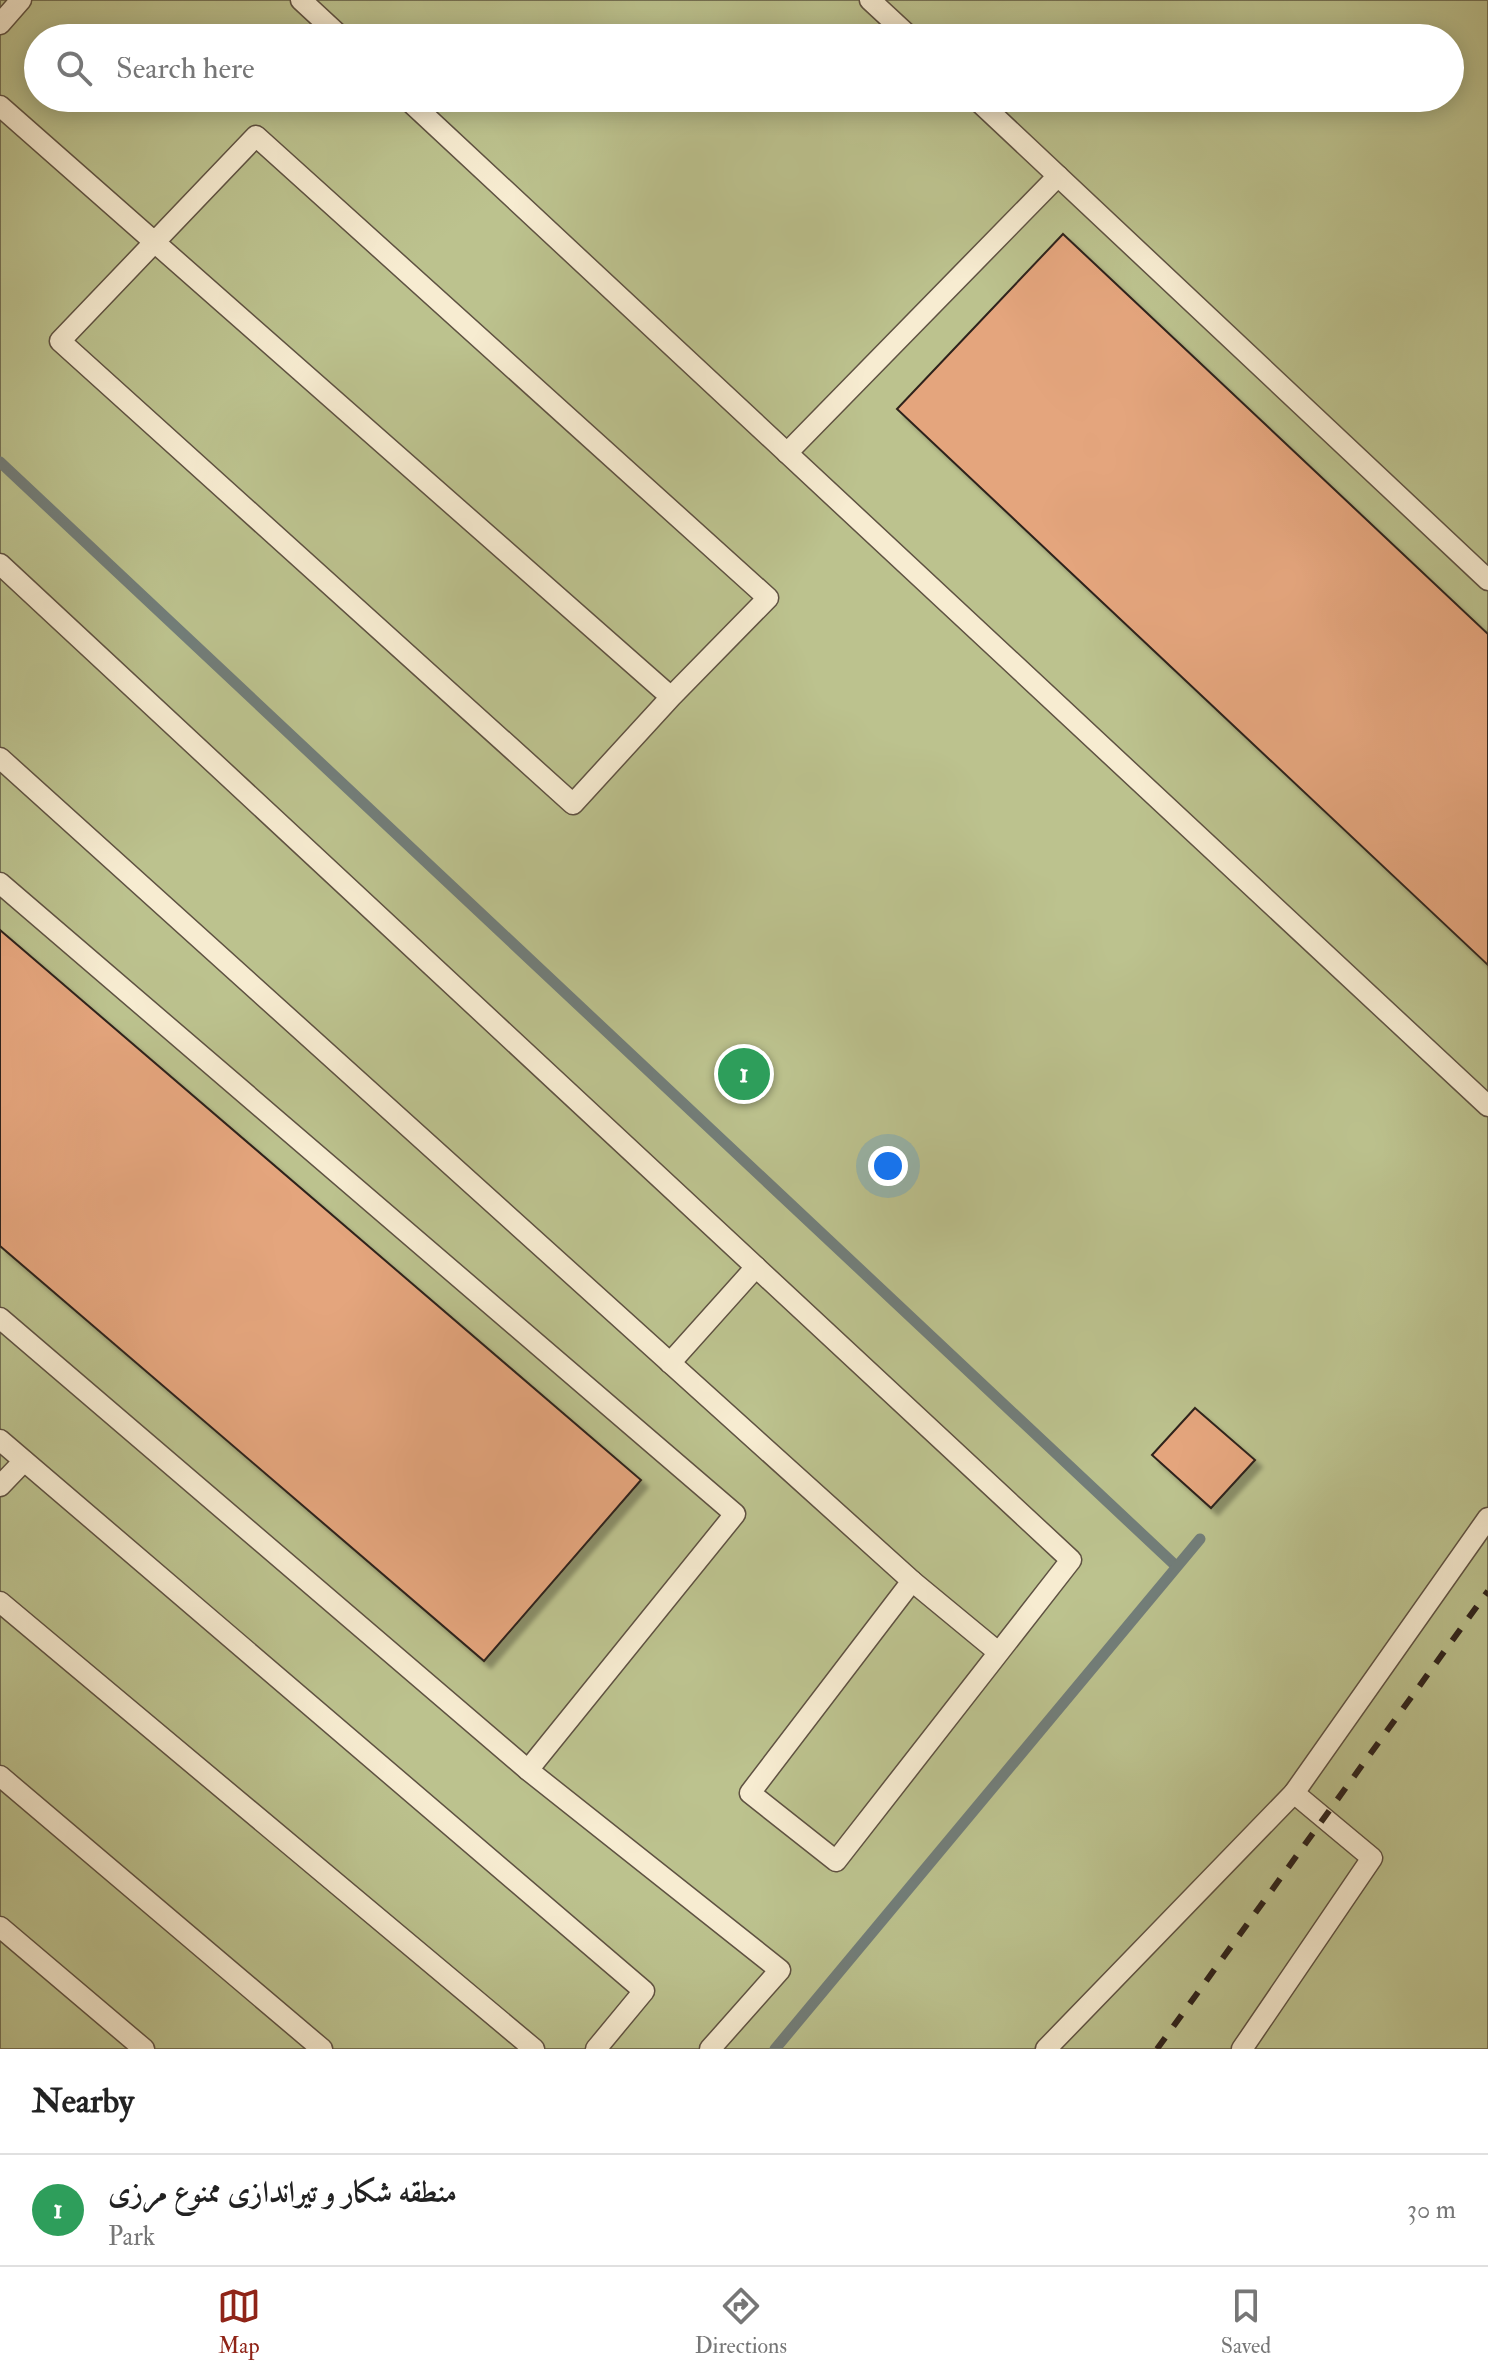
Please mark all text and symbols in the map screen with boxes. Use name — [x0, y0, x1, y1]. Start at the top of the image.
search box — [24, 24, 1464, 112]
icon: search — [52, 46, 96, 90]
text: Search here — [116, 50, 255, 87]
pin: 1 — [718, 1044, 770, 1104]
your location — [868, 1146, 908, 1186]
text: Nearby — [32, 2080, 134, 2123]
text: منطقه شکار و تیراندازی ممنوع مرزی — [108, 2174, 457, 2211]
text: 1 — [53, 2194, 63, 2226]
text: 30 m — [1407, 2194, 1456, 2226]
text: Park — [108, 2221, 155, 2253]
tab: Map — [217, 2284, 261, 2360]
tab: Directions — [695, 2284, 787, 2360]
tab: Saved — [1221, 2284, 1271, 2360]

